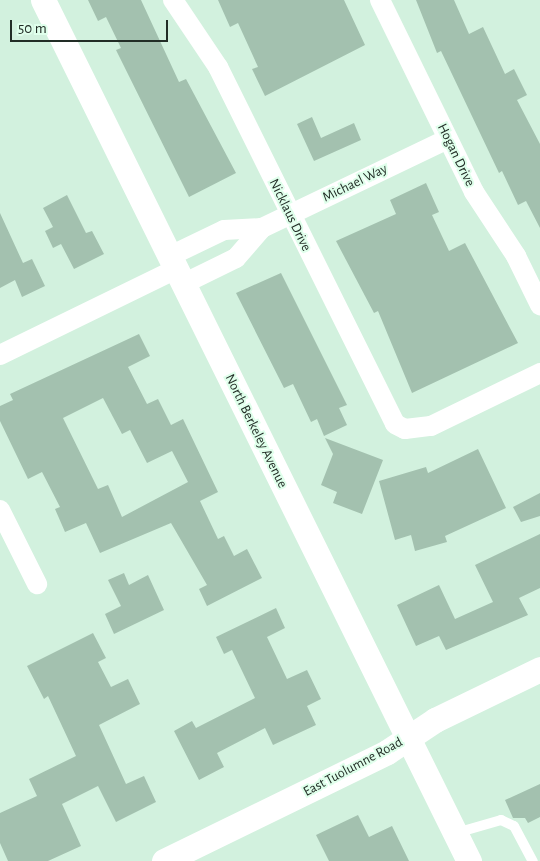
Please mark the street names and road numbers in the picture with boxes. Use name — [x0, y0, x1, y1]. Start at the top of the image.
street label: Hogan Drive — [434, 121, 478, 189]
street label: Michael Way — [320, 160, 390, 206]
street label: Nicklaus Drive — [265, 176, 315, 254]
street label: North Berkeley Avenue — [221, 371, 291, 491]
street label: East Tuolumne Road — [300, 734, 406, 800]

